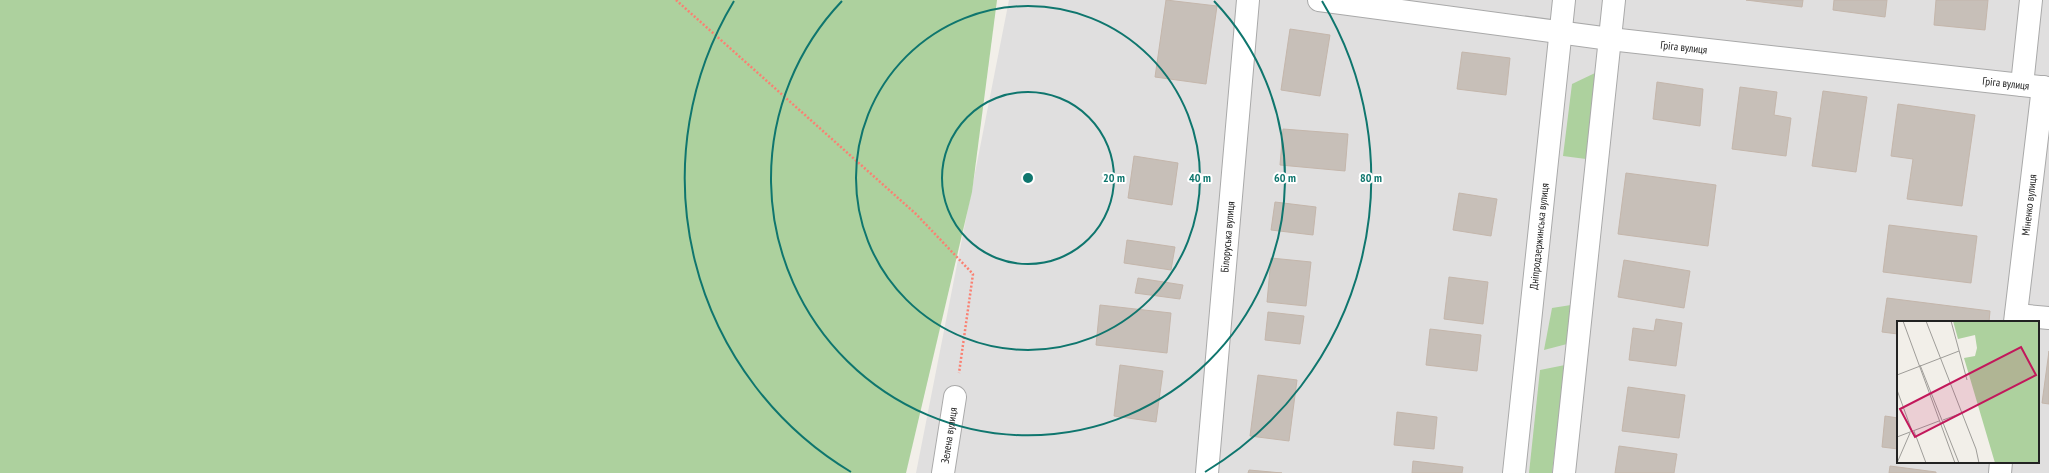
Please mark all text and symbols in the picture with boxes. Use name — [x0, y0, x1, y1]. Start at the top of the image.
street label: Гріга вулиця — [1660, 38, 1708, 57]
street label: Гріга вулиця — [1982, 74, 2030, 93]
text: 20 m — [1103, 170, 1125, 185]
text: 40 m — [1189, 170, 1211, 185]
text: 60 m — [1274, 170, 1296, 185]
text: 80 m — [1360, 170, 1382, 185]
centre of rings — [1021, 171, 1035, 185]
street label: Міненко вулиця — [2018, 173, 2040, 236]
street label: Дніпродзержинська вулиця — [1526, 182, 1552, 290]
street label: Білоруська вулиця — [1217, 201, 1238, 273]
inset map — [1897, 321, 2039, 463]
street label: Зелена вулиця — [938, 406, 960, 465]

